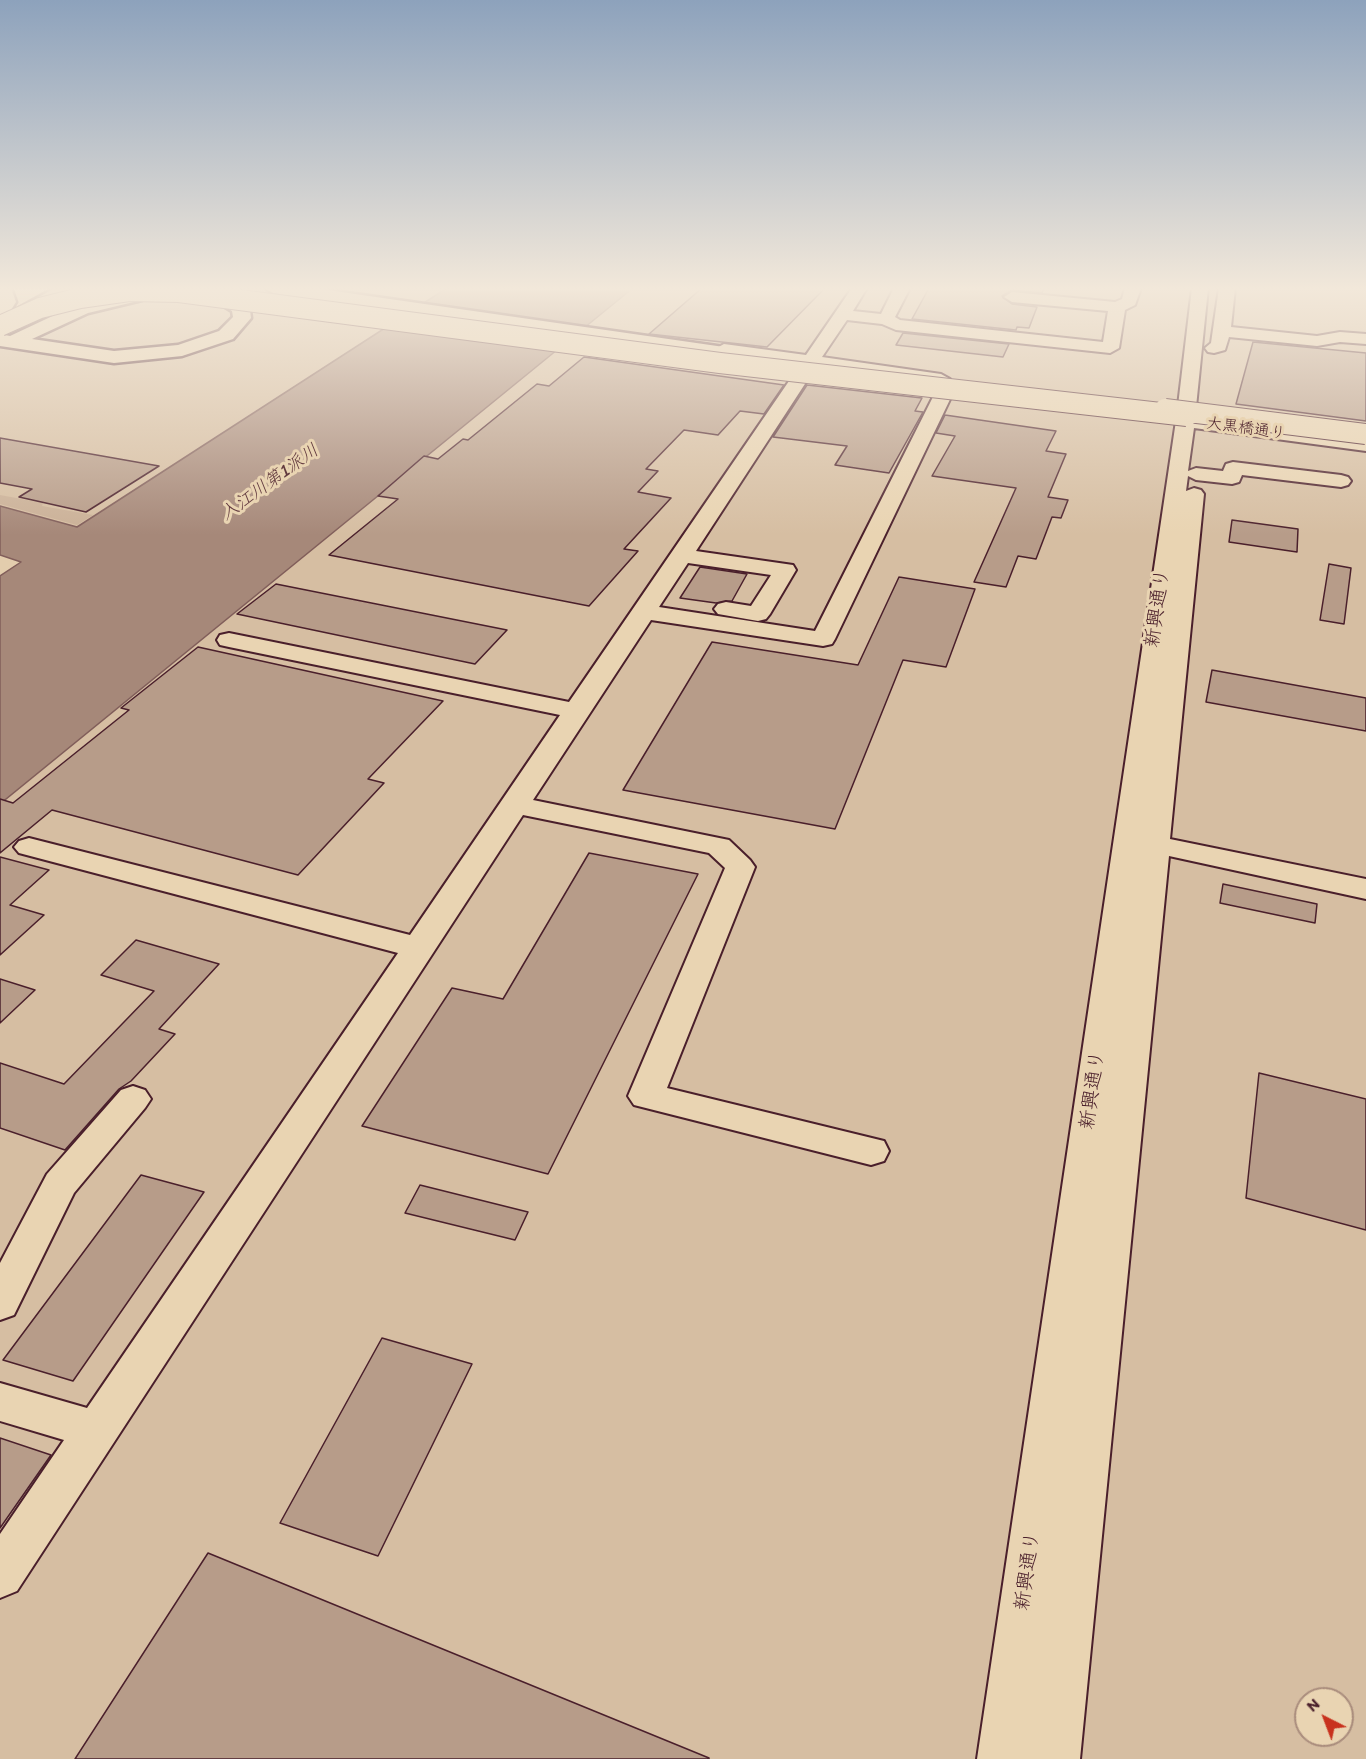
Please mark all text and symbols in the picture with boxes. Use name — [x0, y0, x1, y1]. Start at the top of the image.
street label: 大黒橋通り — [1205, 414, 1287, 444]
water label: 入江川第1派川 — [217, 440, 323, 526]
street label: 新興通り — [1141, 567, 1175, 649]
street label: 新興通り — [1076, 1049, 1110, 1131]
street label: 新興通り — [1011, 1530, 1045, 1612]
north arrow — [1294, 1687, 1354, 1747]
text: N — [1303, 1694, 1323, 1715]

